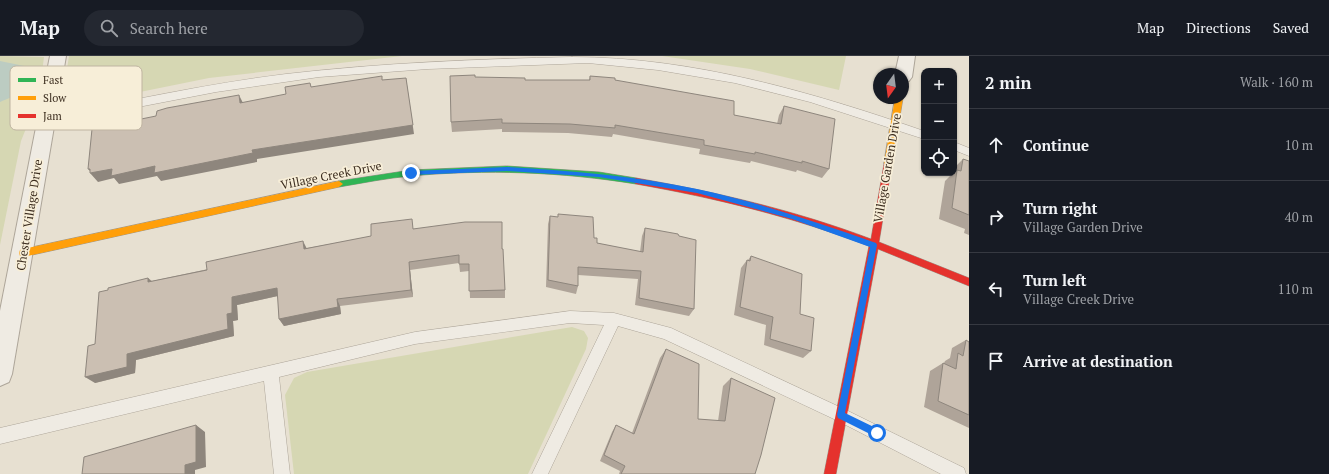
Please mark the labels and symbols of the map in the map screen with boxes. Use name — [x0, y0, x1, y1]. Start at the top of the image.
legend — [10, 66, 142, 130]
north arrow — [873, 68, 909, 104]
text: Fast — [43, 73, 63, 87]
text: Slow — [43, 91, 67, 105]
text: Jam — [43, 109, 62, 123]
street label: Village Garden Drive — [870, 112, 904, 224]
street label: Chester Village Drive — [13, 158, 45, 272]
street label: Village Creek Drive — [279, 158, 383, 192]
route end — [402, 164, 420, 182]
route start — [868, 424, 886, 442]

